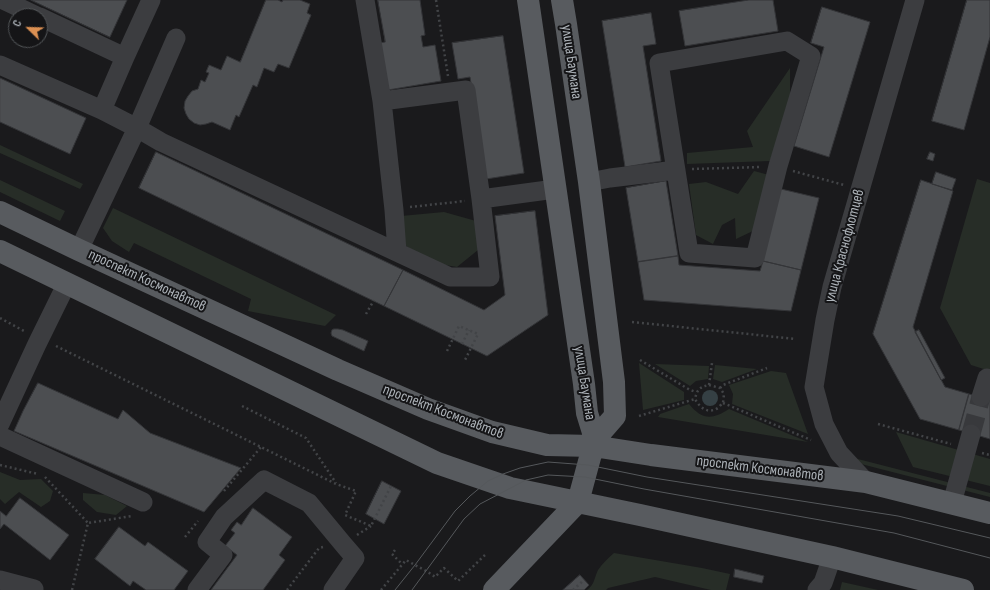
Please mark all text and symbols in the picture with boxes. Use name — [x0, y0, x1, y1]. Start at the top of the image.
north arrow — [8, 8, 48, 48]
text: С — [10, 18, 25, 29]
street label: улица Баумана — [557, 24, 585, 100]
street label: улица Краснофлотцев — [821, 187, 869, 305]
street label: проспект Космонавтов — [85, 246, 209, 316]
street label: улица Баумана — [569, 345, 599, 421]
street label: проспект Космонавтов — [380, 381, 506, 443]
street label: проспект Космонавтов — [696, 452, 824, 486]

